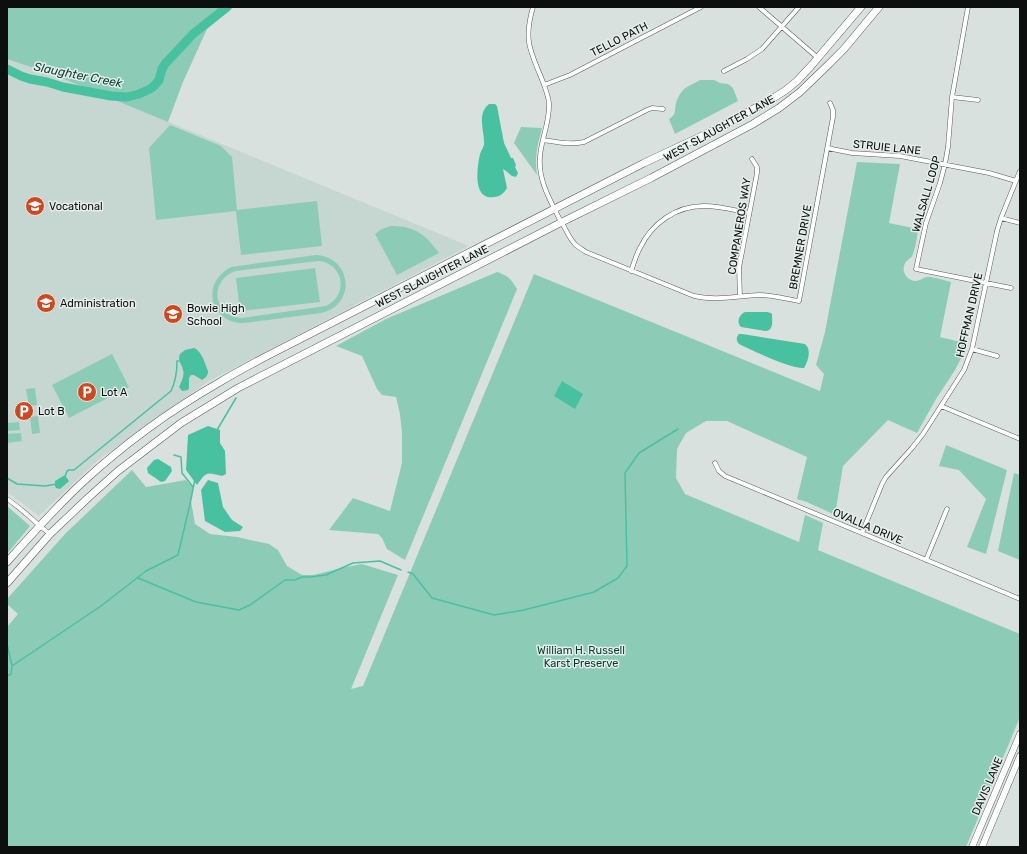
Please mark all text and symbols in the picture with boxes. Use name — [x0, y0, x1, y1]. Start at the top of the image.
street label: TELLO PATH — [588, 19, 650, 60]
water label: Slaughter Creek — [33, 60, 124, 91]
street label: WEST SLAUGHTER LANE — [661, 92, 777, 164]
street label: STRUIE LANE — [852, 137, 922, 158]
street label: WALSALL LOOP — [909, 154, 944, 234]
street label: COMPANEROS WAY — [725, 177, 754, 276]
school or university icon: Vocational — [24, 195, 46, 217]
place label: Vocational — [49, 200, 103, 213]
street label: BREMNER DRIVE — [787, 203, 814, 290]
street label: WEST SLAUGHTER LANE — [374, 242, 491, 311]
street label: HOFFMAN DRIVE — [953, 271, 986, 359]
school or university icon: Administration — [35, 292, 57, 314]
place label: Administration — [60, 297, 136, 310]
place label: Bowie High School — [187, 302, 245, 328]
school or university icon: Bowie High School — [162, 303, 184, 325]
parking icon: Lot A — [76, 381, 98, 403]
place label: Lot A — [101, 386, 128, 399]
parking icon: Lot B — [13, 400, 35, 422]
place label: Lot B — [38, 405, 65, 418]
street label: OVALLA DRIVE — [831, 506, 905, 547]
park label: William H. Russell Karst Preserve — [537, 644, 625, 670]
street label: DAVIS LANE — [969, 755, 1006, 817]

